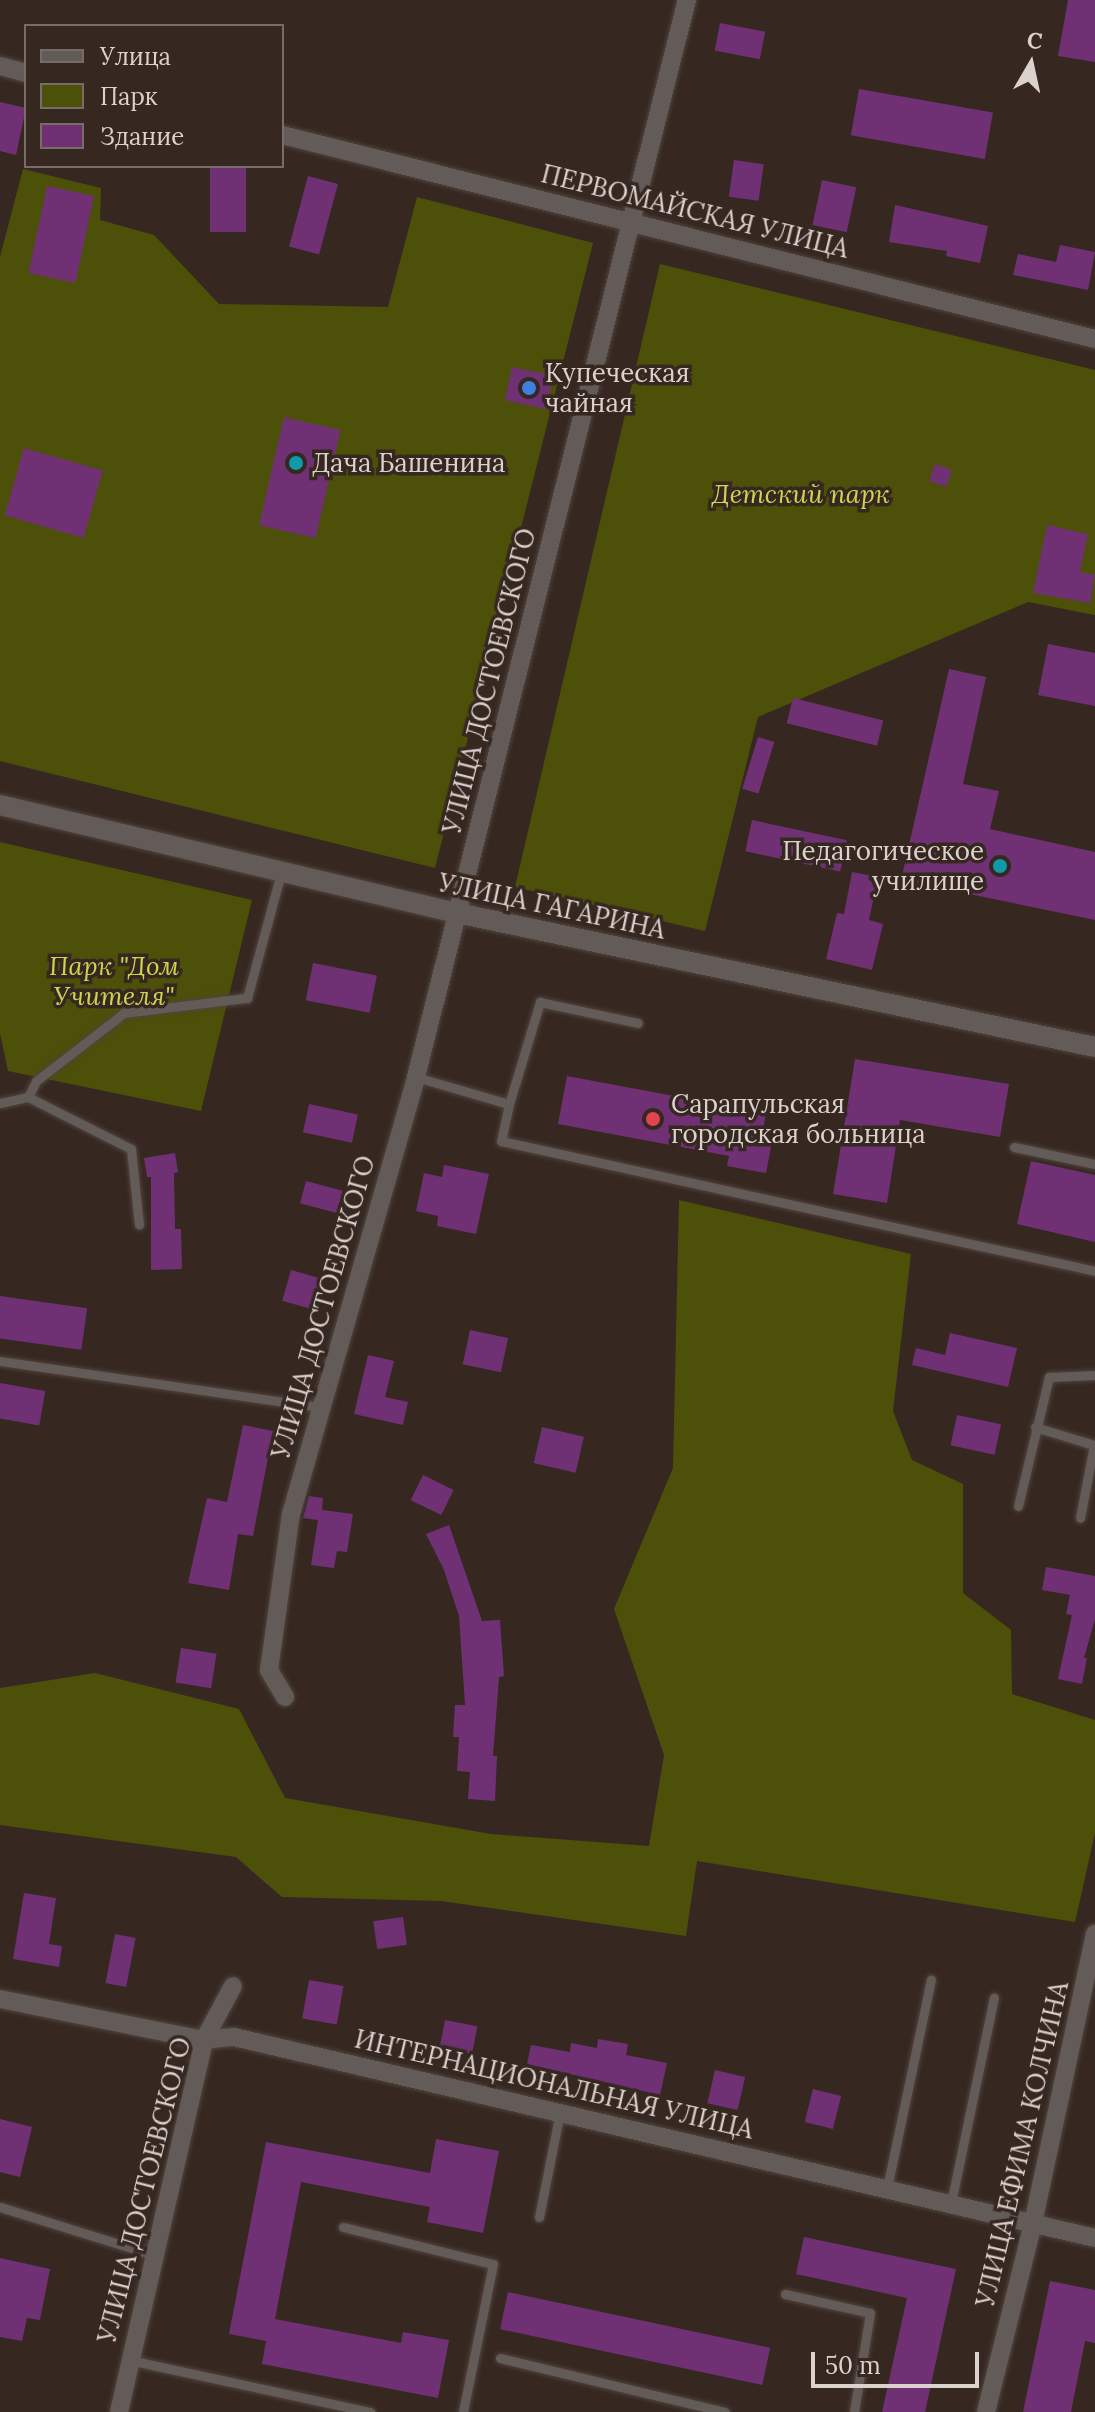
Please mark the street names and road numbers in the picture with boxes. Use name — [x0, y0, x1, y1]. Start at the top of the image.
street label: ПЕРВОМАЙСКАЯ УЛИЦА — [538, 158, 852, 264]
street label: УЛИЦА ДОСТОЕВСКОГО — [436, 525, 542, 837]
street label: УЛИЦА ГАГАРИНА — [436, 867, 668, 945]
street label: УЛИЦА ДОСТОЕВСКОГО — [265, 1152, 381, 1462]
street label: УЛИЦА ЕФИМА КОЛЧИНА — [969, 1978, 1075, 2310]
street label: ИНТЕРНАЦИОНАЛЬНАЯ УЛИЦА — [352, 2023, 756, 2145]
street label: УЛИЦА ДОСТОЕВСКОГО — [91, 2034, 197, 2346]

